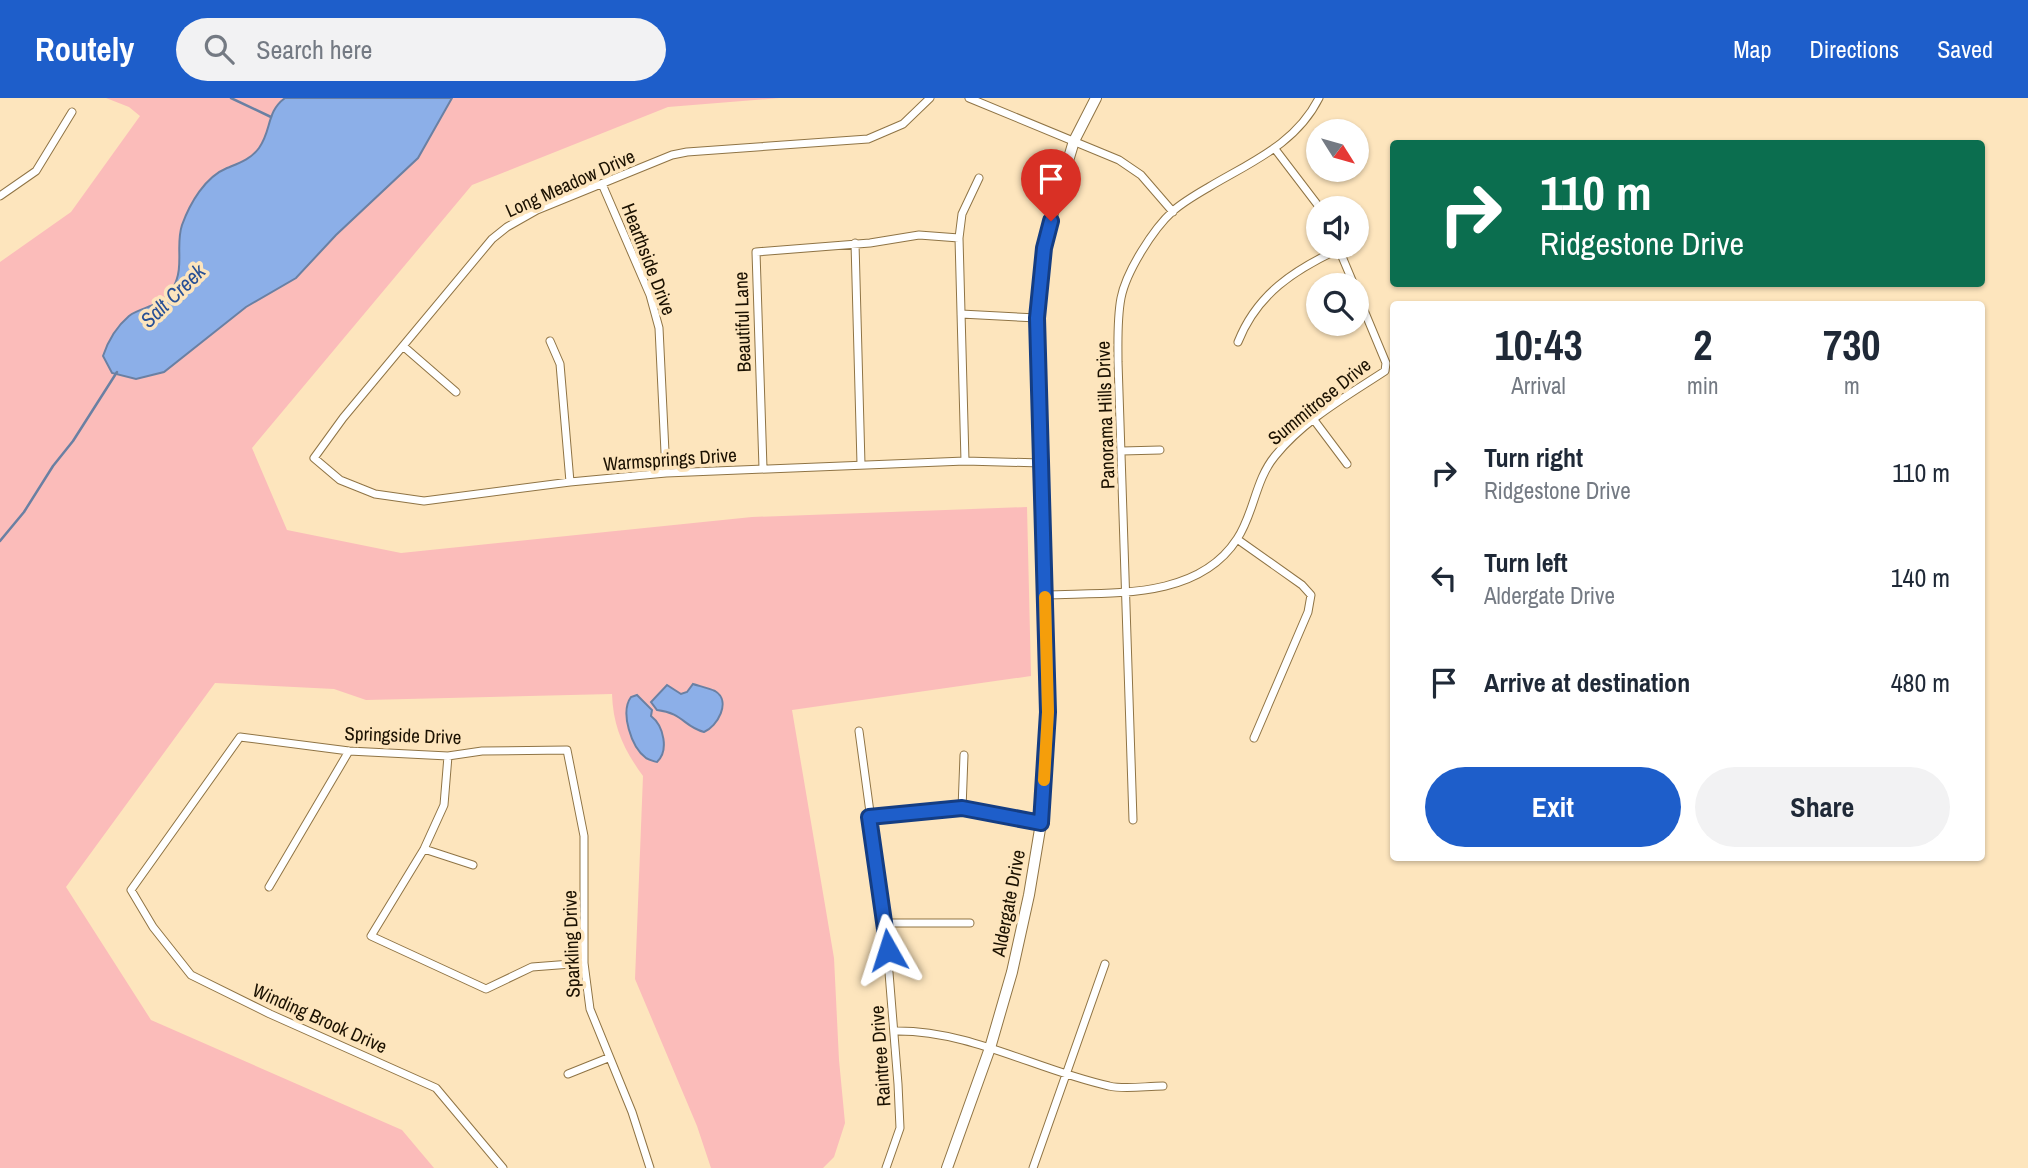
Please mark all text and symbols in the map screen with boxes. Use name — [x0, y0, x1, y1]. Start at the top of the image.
search box — [176, 18, 666, 81]
text: Routely — [35, 27, 134, 71]
icon: search — [200, 30, 238, 68]
text: Search here — [256, 32, 372, 67]
text: Map — [1733, 33, 1771, 65]
text: Directions — [1809, 33, 1899, 65]
text: Saved — [1937, 33, 1993, 65]
north arrow — [1306, 119, 1368, 182]
map controls — [1306, 119, 1369, 336]
street label: Long Meadow Drive — [501, 143, 639, 223]
pin — [1021, 149, 1081, 221]
text: 110 m — [1540, 159, 1652, 225]
icon: arrive — [1032, 160, 1070, 198]
icon: right — [1425, 168, 1516, 259]
button: sound — [1306, 196, 1369, 259]
street label: Hearthside Drive — [616, 199, 682, 319]
text: Ridgestone Drive — [1540, 222, 1744, 265]
water label: Salt Creek — [134, 256, 213, 334]
street label: Beautiful Lane — [727, 271, 757, 373]
button: search — [1306, 273, 1369, 336]
text: 10:43 — [1495, 317, 1583, 373]
text: 2 — [1693, 317, 1712, 373]
text: 730 — [1823, 317, 1881, 373]
street label: Panorama Hills Drive — [1089, 341, 1121, 489]
street label: Summitrose Drive — [1262, 351, 1376, 451]
text: Arrival — [1511, 370, 1566, 401]
text: min — [1687, 370, 1719, 401]
text: m — [1844, 370, 1860, 401]
text: Turn right — [1484, 440, 1583, 475]
street label: Warmsprings Drive — [602, 441, 738, 477]
icon: right — [1425, 454, 1463, 492]
text: 110 m — [1892, 455, 1950, 490]
text: Ridgestone Drive — [1484, 475, 1631, 506]
text: Turn left — [1484, 545, 1568, 580]
icon: left — [1425, 559, 1463, 597]
text: 140 m — [1891, 560, 1950, 595]
text: Aldergate Drive — [1484, 580, 1615, 611]
icon: arrive — [1425, 664, 1463, 702]
text: Arrive at destination — [1484, 665, 1690, 700]
text: 480 m — [1891, 665, 1950, 700]
street label: Springside Drive — [344, 720, 462, 750]
button: Exit — [1425, 767, 1681, 847]
button: Share — [1695, 767, 1950, 847]
street label: Aldergate Drive — [985, 847, 1031, 960]
street label: Sparkling Drive — [556, 890, 586, 998]
position arrow — [851, 913, 925, 987]
street label: Winding Brook Drive — [249, 977, 391, 1059]
street label: Raintree Drive — [863, 1005, 897, 1107]

